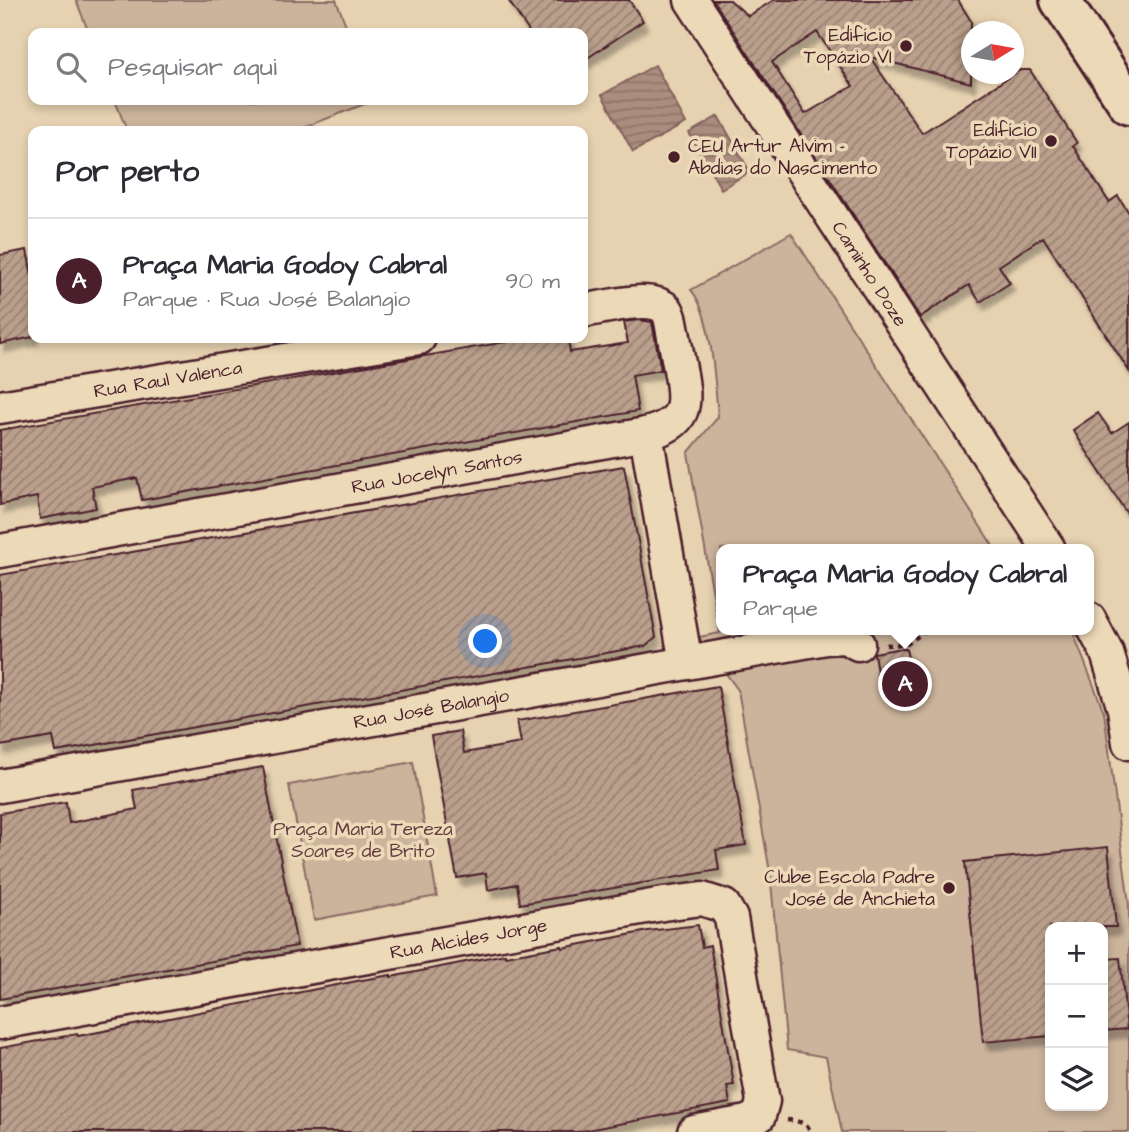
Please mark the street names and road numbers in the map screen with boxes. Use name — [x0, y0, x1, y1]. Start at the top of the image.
street label: Caminho Doze — [825, 216, 914, 332]
street label: Rua Raul Valenca — [92, 354, 244, 405]
street label: Rua Jocelyn Santos — [349, 443, 525, 501]
street label: Rua José Balangio — [351, 682, 511, 736]
street label: Rua Alcides Jorge — [388, 912, 549, 966]

